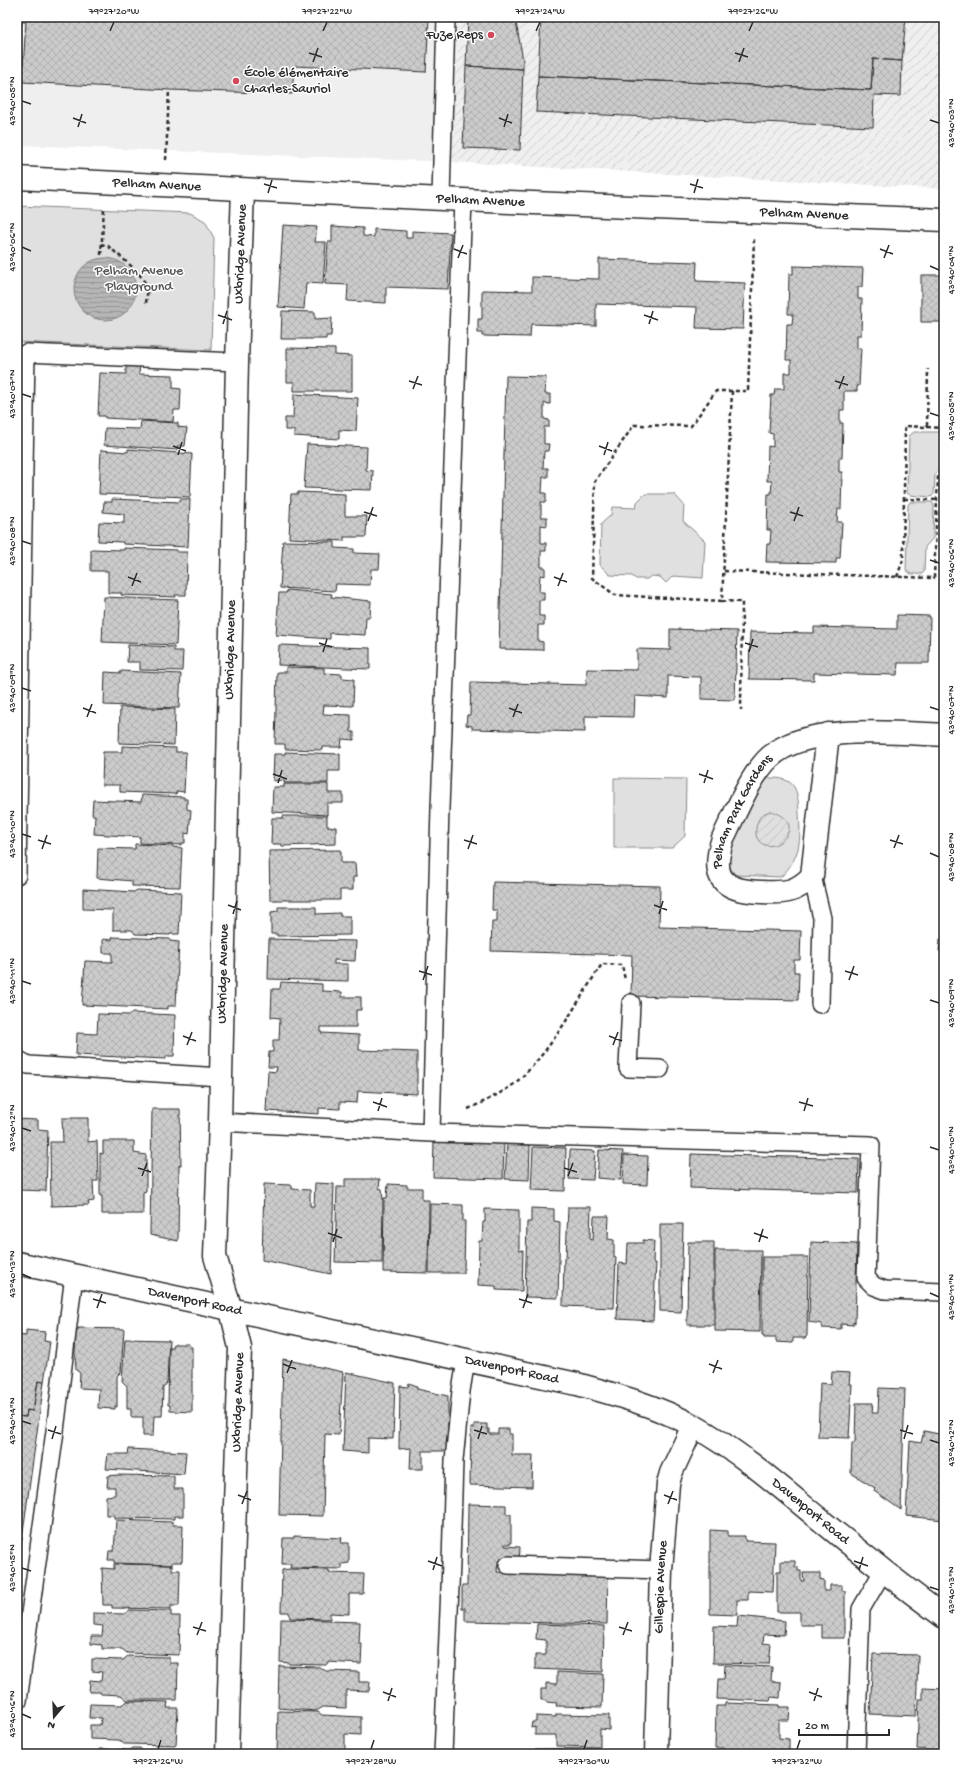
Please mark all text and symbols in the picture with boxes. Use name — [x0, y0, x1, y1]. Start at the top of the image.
text: 79°27'20"W — [88, 6, 140, 18]
text: 79°27'22"W — [301, 6, 352, 18]
text: 79°27'24"W — [514, 6, 565, 18]
text: 79°27'26"W — [727, 6, 778, 18]
place label: Fuze Reps — [425, 27, 484, 44]
marker: Fuze Reps — [486, 30, 496, 40]
place label: École élémentaire Charles-Sauriol — [244, 65, 349, 98]
text: 43°40'05"N — [7, 76, 19, 126]
marker: École élémentaire Charles-Sauriol — [231, 76, 241, 86]
text: 43°40'03"N — [946, 98, 958, 147]
street label: Pelham Avenue — [111, 174, 202, 196]
street label: Pelham Avenue — [435, 190, 526, 211]
street label: Uxbridge Avenue — [231, 203, 251, 304]
street label: Pelham Avenue — [758, 204, 850, 225]
text: 43°40'06"N — [7, 222, 19, 271]
text: 43°40'04"N — [946, 245, 958, 294]
park label: Pelham Avenue Playground — [94, 263, 184, 296]
text: 43°40'07"N — [7, 369, 19, 418]
text: 43°40'05"N — [946, 391, 958, 441]
text: 43°40'08"N — [7, 516, 19, 566]
text: 43°40'06"N — [946, 538, 958, 587]
street label: Uxbridge Avenue — [221, 599, 240, 700]
text: 43°40'09"N — [7, 663, 19, 712]
text: 43°40'07"N — [946, 685, 958, 734]
street label: Pelham Park Gardens — [709, 750, 777, 870]
text: 43°40'10"N — [7, 810, 19, 858]
text: 43°40'08"N — [946, 832, 958, 882]
street label: Uxbridge Avenue — [214, 923, 233, 1024]
text: 43°40'11"N — [7, 957, 19, 1004]
text: 43°40'09"N — [946, 978, 958, 1027]
text: 43°40'12"N — [7, 1104, 19, 1152]
text: 43°40'10"N — [946, 1126, 958, 1174]
text: 43°40'13"N — [7, 1250, 19, 1298]
text: 43°40'11"N — [946, 1273, 958, 1320]
street label: Davenport Road — [145, 1283, 245, 1320]
street label: Uxbridge Avenue — [228, 1351, 248, 1452]
street label: Davenport Road — [462, 1351, 562, 1389]
text: 43°40'14"N — [7, 1397, 19, 1444]
text: 43°40'12"N — [946, 1419, 958, 1467]
street label: Davenport Road — [767, 1474, 854, 1550]
street label: Gillespie Avenue — [651, 1539, 672, 1634]
text: 43°40'15"N — [7, 1544, 19, 1592]
text: 43°40'13"N — [946, 1566, 958, 1614]
text: 43°40'16"N — [7, 1690, 19, 1738]
north arrow — [34, 1697, 74, 1737]
scale bar — [799, 1711, 889, 1737]
text: N — [46, 1718, 57, 1731]
text: 20 m — [805, 1720, 830, 1734]
text: 79°27'26"W — [132, 1756, 183, 1768]
text: 79°27'28"W — [345, 1756, 397, 1768]
text: 79°27'30"W — [558, 1756, 610, 1768]
text: 79°27'32"W — [771, 1756, 823, 1768]

